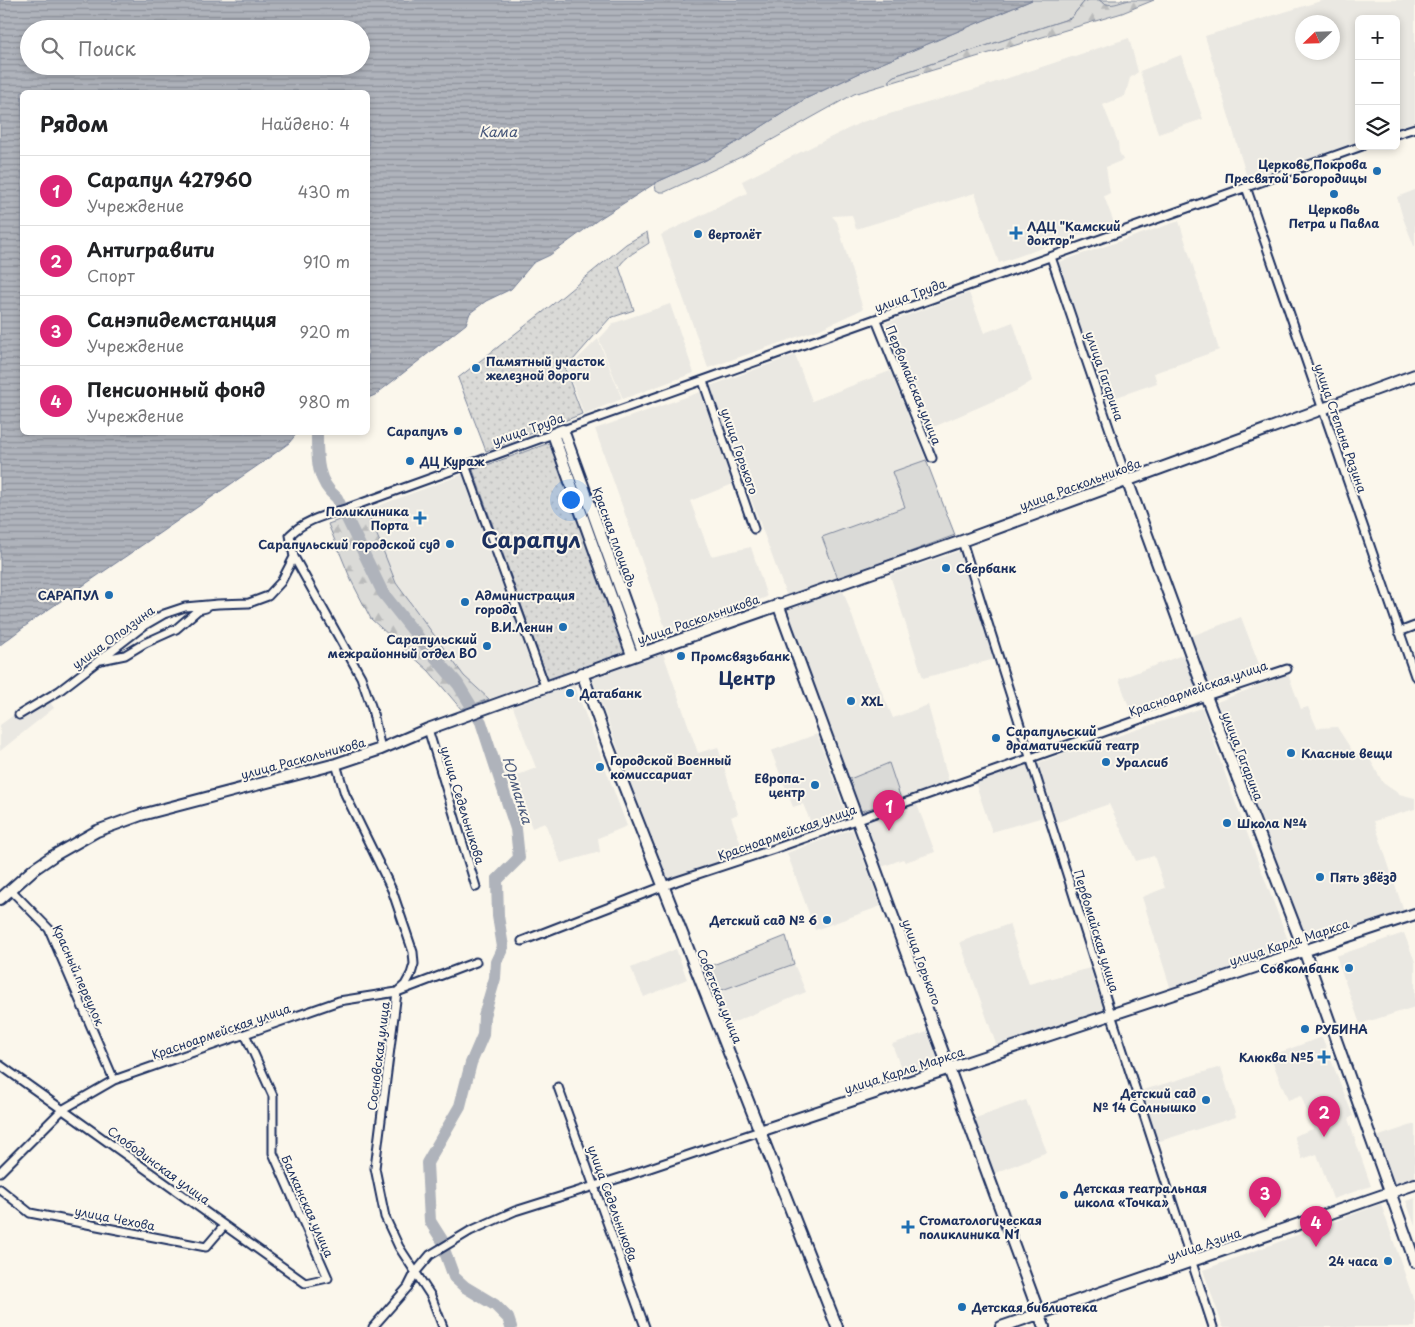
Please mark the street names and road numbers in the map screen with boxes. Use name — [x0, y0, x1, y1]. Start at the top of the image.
street label: улица Труда — [872, 274, 949, 316]
street label: Первомайская улица — [882, 323, 946, 448]
street label: улица Гагарина — [1081, 329, 1129, 424]
street label: улица Степана Разина — [1310, 361, 1372, 496]
street label: улица Горького — [717, 405, 763, 497]
street label: улица Труда — [490, 408, 567, 450]
street label: улица Раскольникова — [1017, 453, 1144, 514]
street label: Красная площадь — [589, 485, 641, 589]
street label: улица Раскольникова — [634, 589, 762, 648]
street label: улица Оползина — [68, 601, 158, 673]
street label: Красноармейская улица — [1126, 656, 1270, 720]
street label: улица Гагарина — [1218, 709, 1268, 803]
street label: улица Раскольникова — [239, 733, 368, 783]
street label: улица Седельникова — [436, 744, 490, 867]
street label: Красноармейская улица — [715, 800, 859, 864]
street label: Первомайская улица — [1070, 868, 1124, 995]
street label: улица Карла Маркса — [1227, 914, 1352, 970]
street label: улица Горького — [898, 916, 946, 1008]
street label: Красный переулок — [49, 922, 110, 1029]
street label: Советская улица — [693, 946, 747, 1046]
street label: Красноармейская улица — [149, 999, 293, 1063]
street label: Сосновская улица — [362, 1000, 394, 1111]
street label: улица Карла Маркса — [842, 1042, 967, 1098]
street label: Слободинская улица — [104, 1122, 214, 1209]
street label: улица Седельникова — [584, 1142, 643, 1264]
street label: Балканская улица — [277, 1152, 339, 1260]
street label: улица Чехова — [73, 1201, 157, 1235]
street label: улица Азина — [1165, 1223, 1244, 1265]

